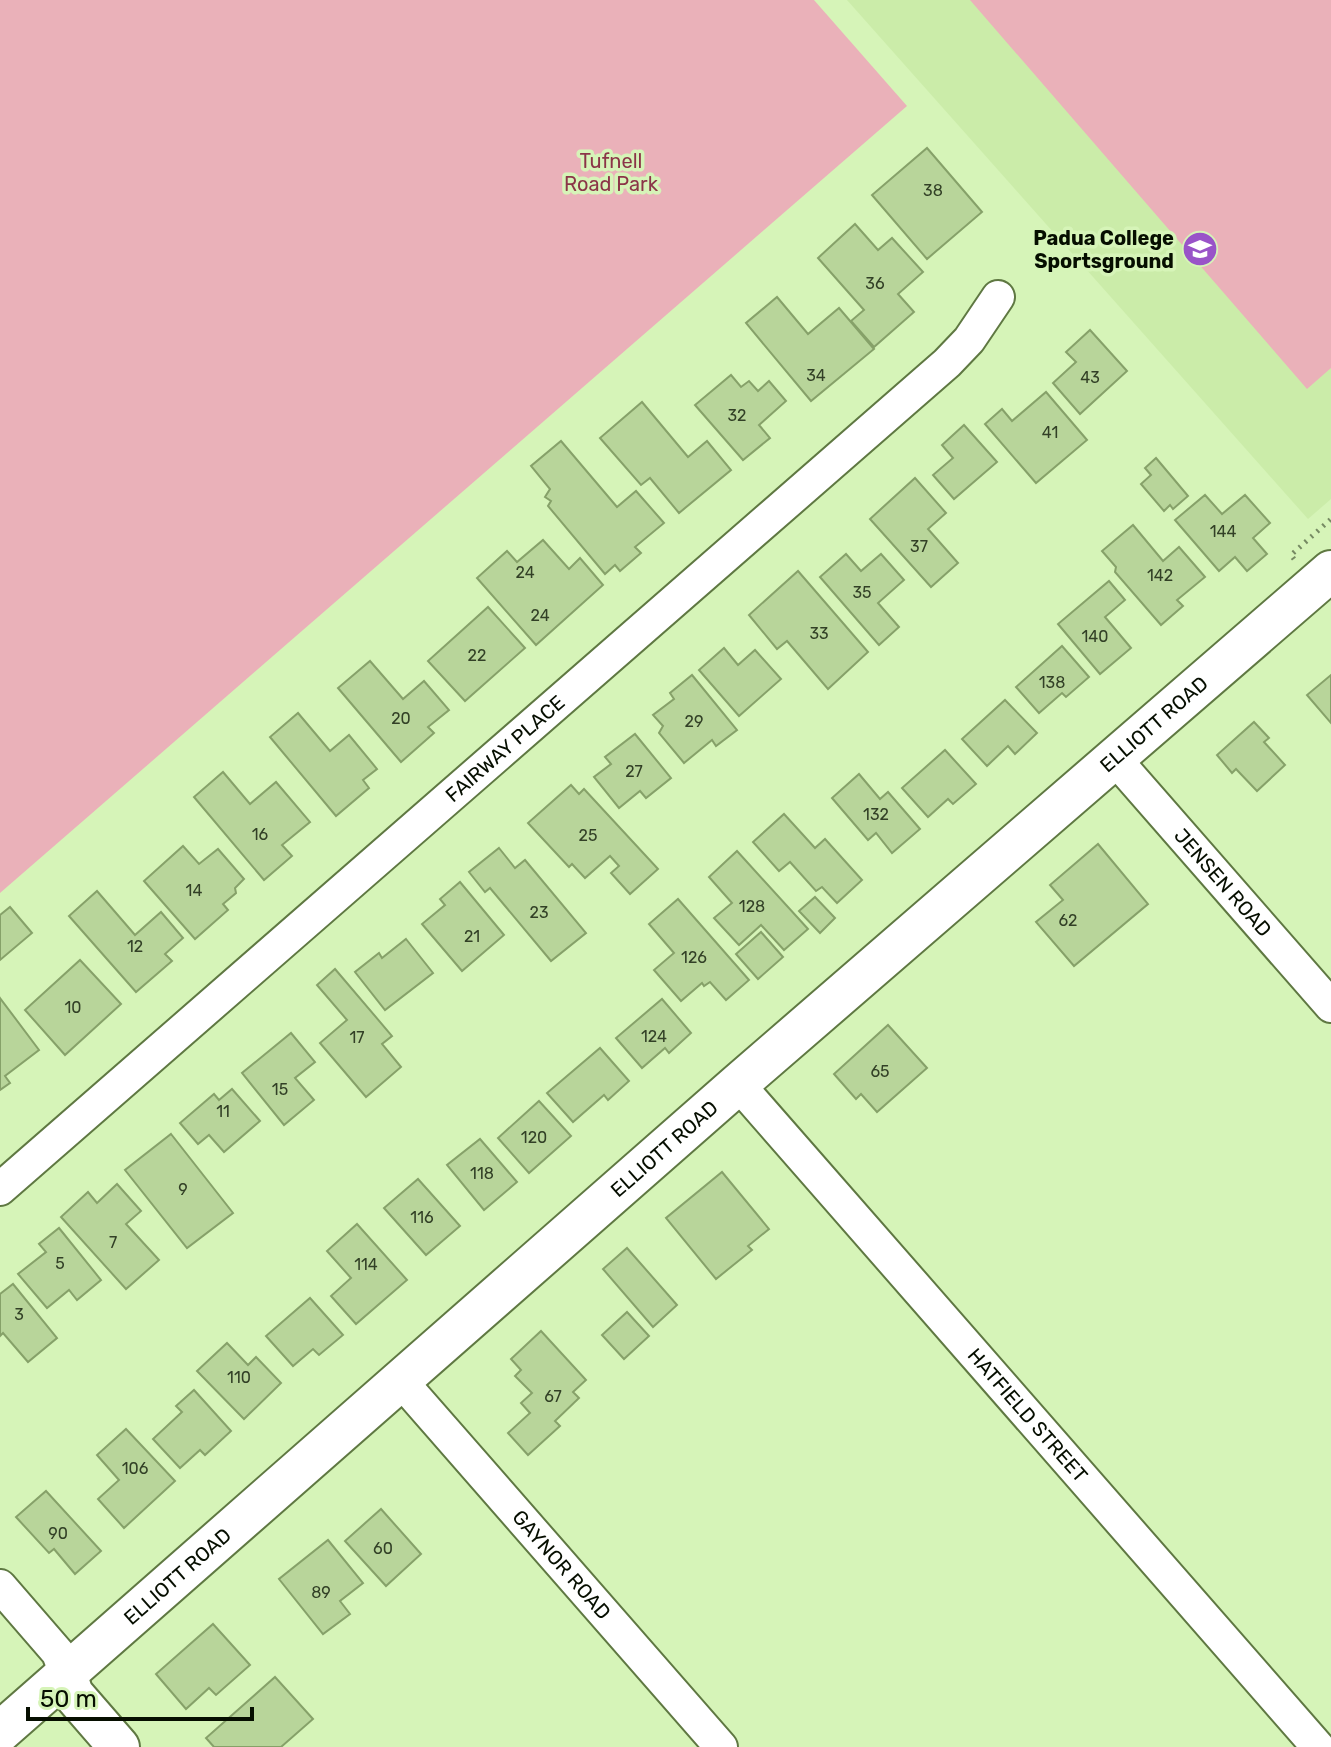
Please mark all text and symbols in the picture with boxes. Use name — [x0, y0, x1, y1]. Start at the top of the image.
park label: Tufnell Road Park — [564, 149, 659, 196]
house number: 38 — [923, 181, 943, 200]
place label: Padua College Sportsground — [1033, 226, 1174, 273]
school or university icon: Padua College Sportsground — [1181, 230, 1219, 268]
house number: 36 — [865, 274, 885, 293]
house number: 34 — [806, 366, 826, 385]
house number: 43 — [1080, 368, 1100, 387]
house number: 32 — [727, 406, 747, 425]
house number: 41 — [1042, 423, 1058, 442]
house number: 144 — [1210, 522, 1236, 541]
house number: 37 — [910, 537, 928, 556]
house number: 24 — [515, 563, 535, 582]
house number: 142 — [1147, 566, 1173, 585]
house number: 35 — [852, 583, 872, 602]
house number: 24 — [530, 606, 550, 625]
house number: 33 — [809, 624, 829, 643]
house number: 140 — [1082, 627, 1108, 646]
house number: 22 — [468, 646, 486, 665]
street label: ELLIOTT ROAD — [1095, 671, 1213, 777]
house number: 138 — [1039, 673, 1065, 692]
street label: FAIRWAY PLACE — [440, 690, 569, 807]
house number: 20 — [391, 709, 411, 728]
house number: 29 — [685, 712, 703, 731]
house number: 27 — [625, 762, 643, 781]
house number: 132 — [863, 805, 889, 824]
street label: JENSEN ROAD — [1169, 823, 1277, 941]
house number: 16 — [252, 825, 269, 844]
house number: 25 — [579, 826, 597, 845]
house number: 14 — [186, 881, 202, 900]
house number: 128 — [739, 897, 765, 916]
house number: 23 — [529, 903, 549, 922]
house number: 62 — [1058, 911, 1078, 930]
house number: 21 — [464, 927, 480, 946]
house number: 12 — [127, 937, 143, 956]
house number: 126 — [681, 948, 707, 967]
house number: 10 — [64, 998, 82, 1017]
house number: 124 — [641, 1027, 667, 1046]
house number: 17 — [349, 1028, 365, 1047]
house number: 65 — [870, 1062, 890, 1081]
house number: 15 — [272, 1080, 288, 1099]
street label: ELLIOTT ROAD — [606, 1095, 723, 1202]
house number: 11 — [216, 1102, 230, 1121]
house number: 120 — [521, 1128, 547, 1147]
house number: 118 — [470, 1164, 494, 1183]
house number: 9 — [178, 1180, 188, 1199]
house number: 116 — [410, 1208, 434, 1227]
house number: 7 — [109, 1233, 117, 1252]
house number: 5 — [55, 1254, 65, 1273]
house number: 114 — [354, 1255, 378, 1274]
house number: 3 — [14, 1305, 24, 1324]
street label: HATFIELD STREET — [963, 1343, 1093, 1487]
house number: 110 — [227, 1368, 251, 1387]
house number: 67 — [544, 1387, 562, 1406]
house number: 106 — [122, 1459, 149, 1478]
street label: GAYNOR ROAD — [507, 1505, 616, 1624]
street label: ELLIOTT ROAD — [119, 1523, 236, 1630]
house number: 90 — [48, 1524, 68, 1543]
house number: 60 — [373, 1539, 393, 1558]
house number: 89 — [311, 1583, 331, 1602]
scale bar — [28, 1671, 252, 1721]
text: 50 m — [40, 1685, 97, 1713]

